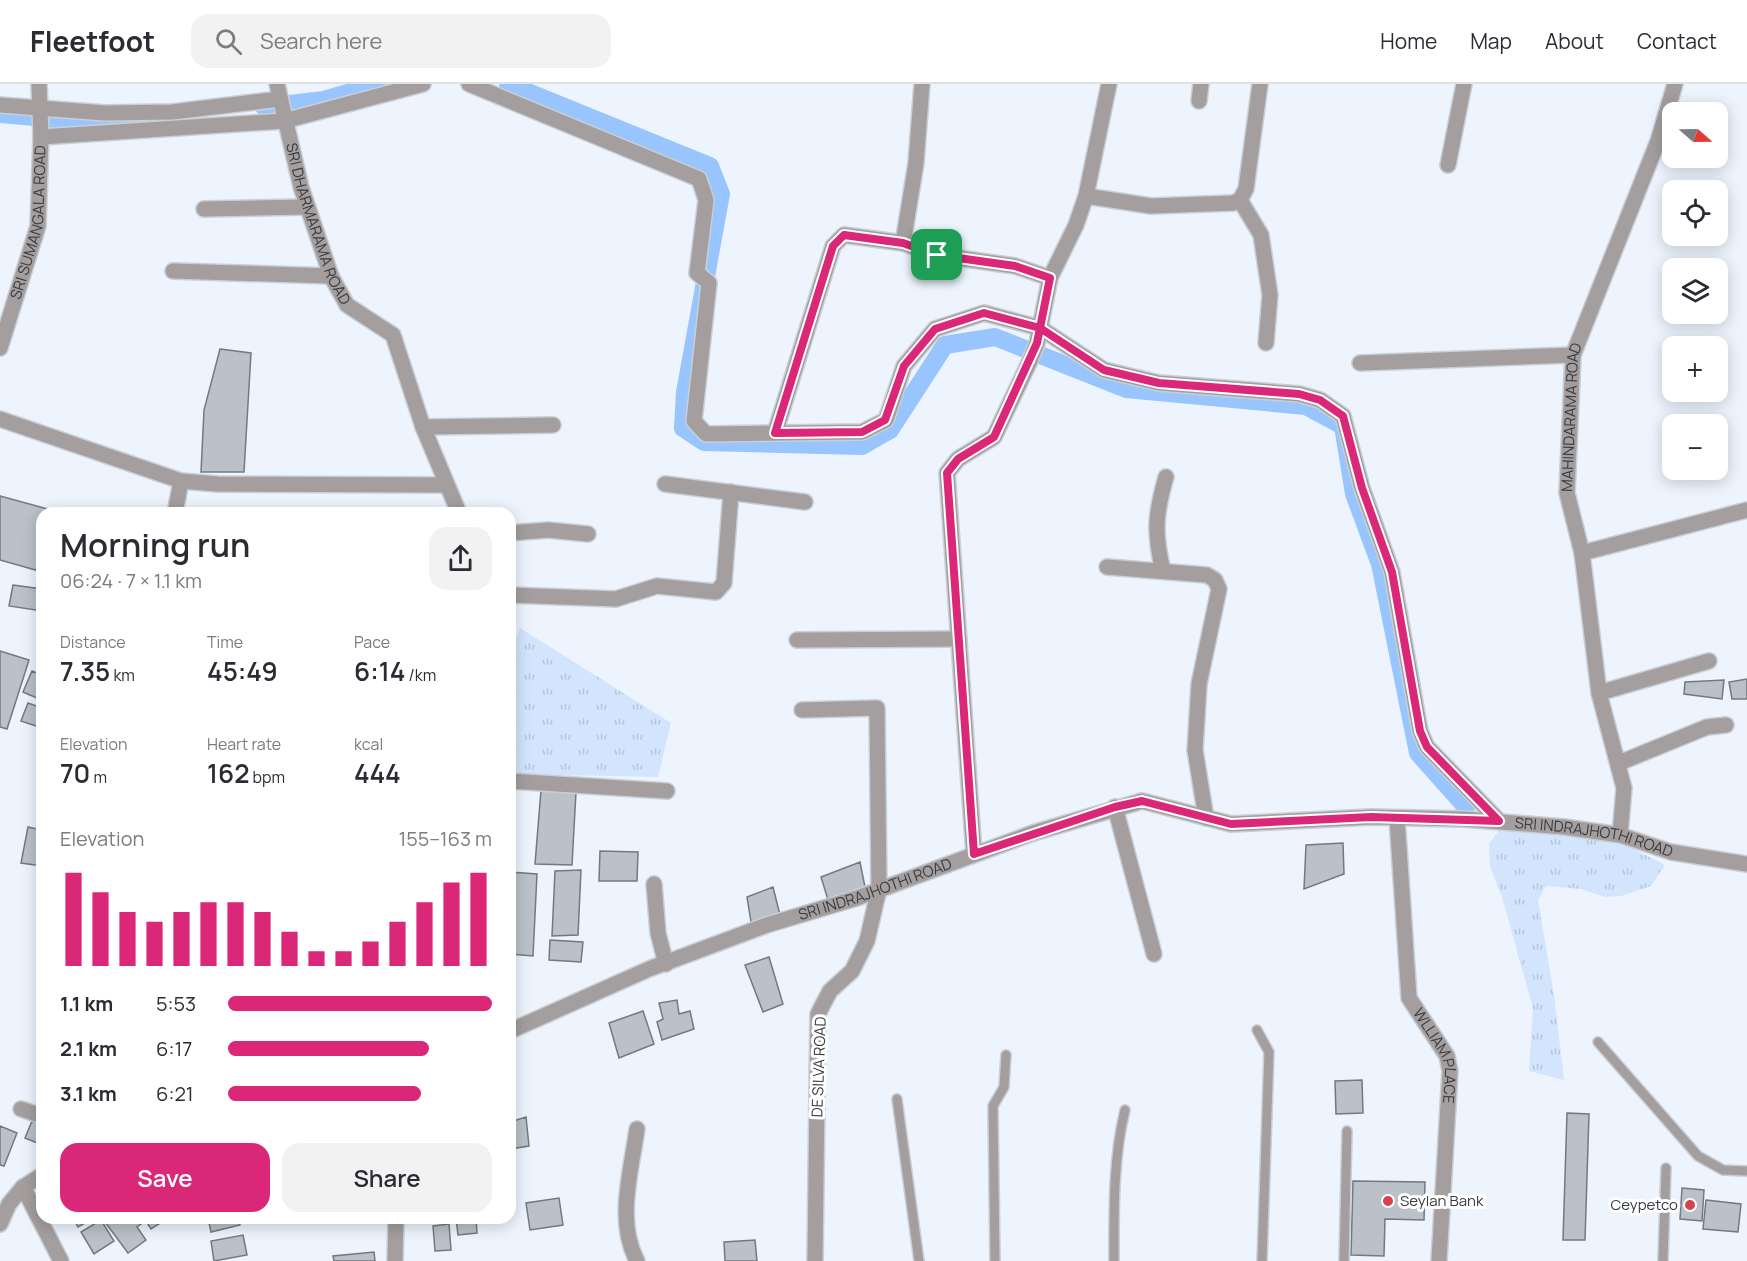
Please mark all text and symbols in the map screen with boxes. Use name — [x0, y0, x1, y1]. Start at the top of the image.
search box — [191, 14, 611, 68]
text: Fleetfoot — [30, 22, 155, 60]
icon: search — [212, 25, 245, 58]
text: Search here — [260, 26, 382, 56]
text: Home — [1380, 27, 1437, 55]
text: Map — [1470, 27, 1512, 55]
text: About — [1545, 27, 1604, 55]
text: Contact — [1637, 27, 1717, 55]
north arrow — [1662, 102, 1728, 168]
map controls — [1662, 102, 1728, 480]
street label: SRI DHARMARAMA ROAD — [281, 141, 356, 308]
street label: SRI SUMANGALA ROAD — [5, 145, 51, 302]
button: locate — [1662, 180, 1728, 246]
pin — [911, 229, 962, 280]
icon: arrive — [920, 238, 953, 271]
button: layers — [1662, 258, 1728, 324]
button: + — [1662, 336, 1728, 402]
street label: MAHINDARAMA ROAD — [1556, 340, 1587, 492]
button: − — [1662, 414, 1728, 480]
text: Morning run — [60, 522, 250, 567]
button: share — [429, 527, 492, 590]
text: 06:24 · 7 × 1.1 km — [60, 567, 202, 594]
text: Distance — [60, 631, 126, 653]
text: Time — [207, 631, 243, 653]
text: Pace — [354, 631, 390, 653]
text: 7.35 — [60, 653, 110, 689]
text: 45:49 — [207, 653, 278, 689]
text: 6:14 — [354, 653, 405, 689]
text: km — [110, 664, 135, 686]
text: /km — [405, 664, 436, 686]
text: Elevation — [60, 733, 128, 755]
text: Heart rate — [207, 733, 281, 755]
text: kcal — [354, 733, 383, 755]
text: 70 — [60, 755, 90, 791]
text: 162 — [207, 755, 249, 791]
text: 444 — [354, 755, 401, 791]
text: m — [90, 766, 107, 788]
text: bpm — [249, 766, 285, 788]
street label: SRI INDRAJHOTHI ROAD — [1514, 812, 1676, 862]
text: Elevation — [60, 825, 144, 852]
text: 155–163 m — [398, 825, 492, 852]
street label: SRI INDRAJHOTHI ROAD — [796, 853, 955, 925]
text: 1.1 km — [60, 990, 113, 1017]
text: 5:53 — [156, 990, 196, 1017]
street label: WLLIAM PLACE — [1408, 1004, 1461, 1104]
street label: DE SILVA ROAD — [806, 1016, 831, 1118]
text: 2.1 km — [60, 1035, 117, 1062]
text: 6:17 — [156, 1035, 192, 1062]
text: 3.1 km — [60, 1080, 117, 1107]
text: 6:21 — [156, 1080, 194, 1107]
button: Save — [60, 1143, 270, 1212]
button: Share — [282, 1143, 492, 1212]
place label: Seylan Bank — [1400, 1190, 1484, 1211]
marker: Seylan Bank — [1381, 1194, 1395, 1208]
place label: Ceypetco — [1610, 1194, 1678, 1215]
marker: Ceypetco — [1683, 1198, 1697, 1212]

